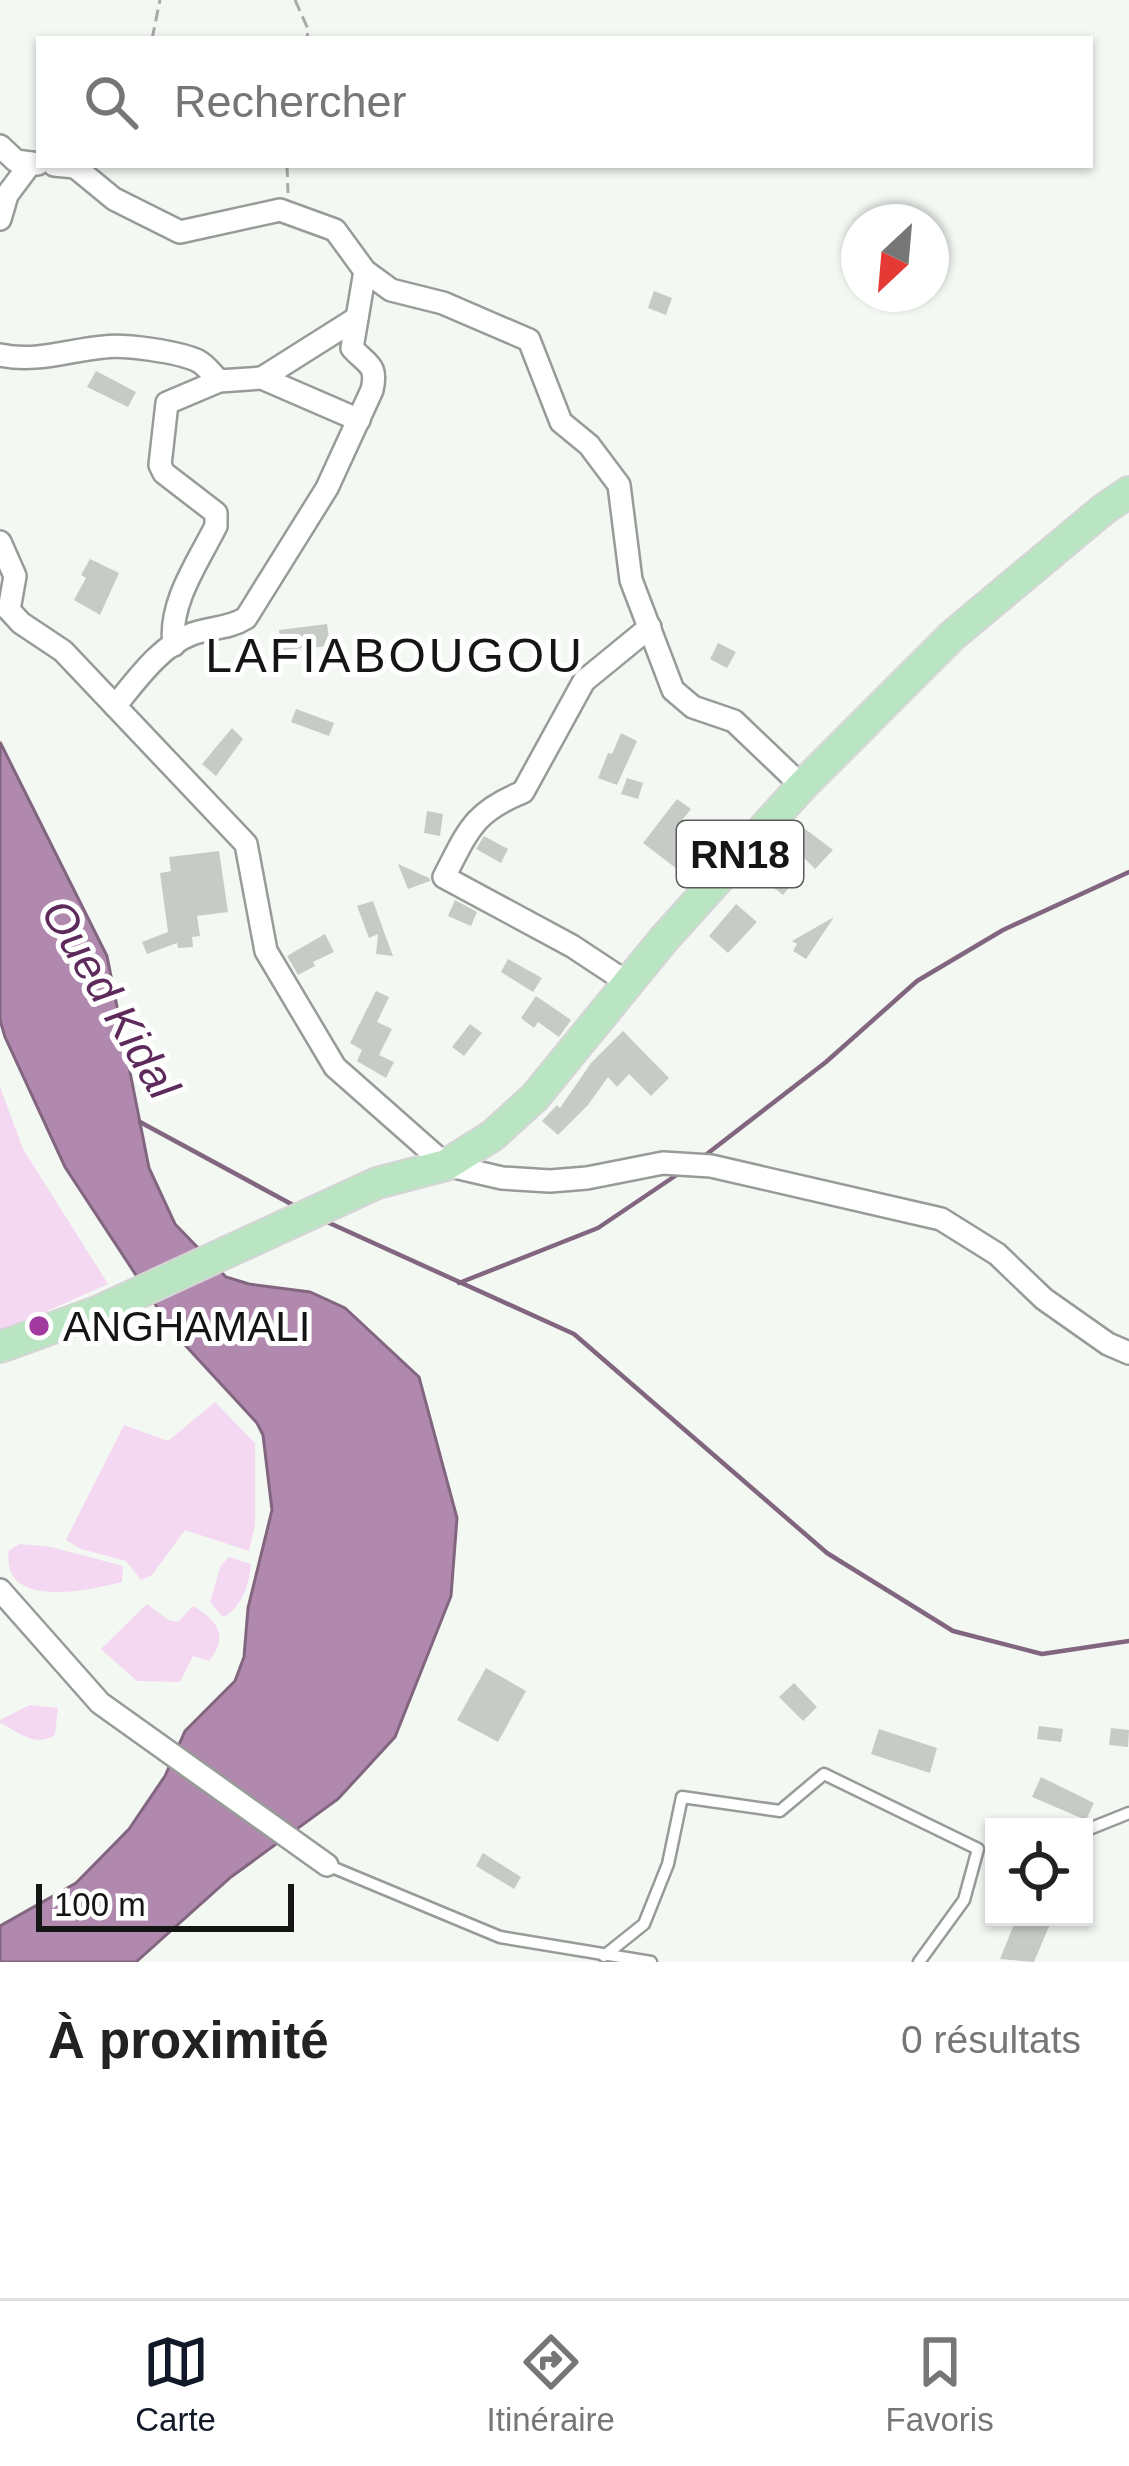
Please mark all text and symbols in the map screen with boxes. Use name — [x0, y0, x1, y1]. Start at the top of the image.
search box — [36, 36, 1093, 168]
icon: search — [78, 69, 144, 135]
text: Rechercher — [174, 76, 407, 127]
north arrow — [841, 204, 949, 312]
district label: LAFIABOUGOU — [205, 629, 585, 682]
road number: RN18 — [677, 821, 803, 887]
water label: Oued Kidal — [31, 891, 191, 1110]
place label: ANGHAMALI — [63, 1303, 310, 1350]
marker: ANGHAMALI — [26, 1313, 52, 1339]
map controls — [985, 1818, 1093, 1926]
button: locate — [985, 1818, 1093, 1926]
scale bar — [36, 1878, 294, 1931]
text: 100 m — [54, 1886, 146, 1923]
text: À proximité — [48, 2012, 329, 2069]
text: 0 résultats — [901, 2018, 1081, 2061]
tab: Carte — [135, 2329, 216, 2439]
tab: Itinéraire — [487, 2329, 615, 2439]
tab: Favoris — [886, 2329, 994, 2439]

